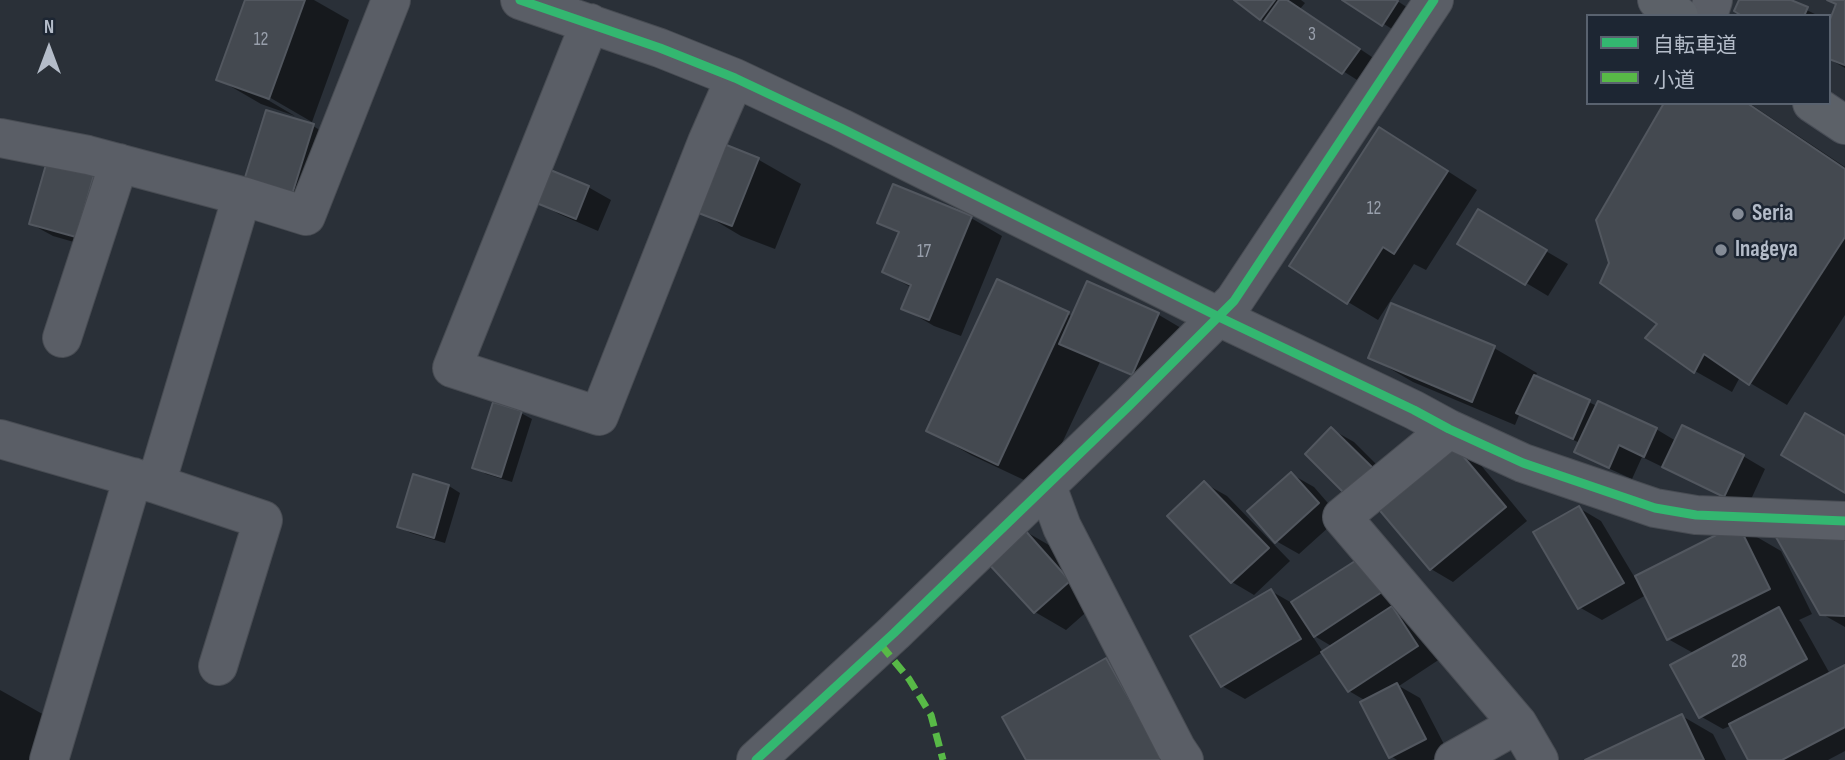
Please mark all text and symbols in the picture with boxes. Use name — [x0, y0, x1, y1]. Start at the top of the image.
north arrow — [14, 14, 84, 84]
legend — [1586, 14, 1831, 105]
text: N — [44, 16, 54, 39]
house number: 3 — [1308, 24, 1316, 46]
house number: 12 — [254, 29, 268, 51]
text: 自転車道 — [1653, 33, 1737, 58]
text: 小道 — [1653, 68, 1695, 93]
house number: 12 — [1367, 198, 1381, 220]
place label: Seria — [1752, 200, 1793, 228]
marker: Seria — [1730, 206, 1746, 222]
place label: Inageya — [1735, 236, 1798, 264]
house number: 17 — [917, 241, 931, 263]
marker: Inageya — [1713, 242, 1729, 258]
house number: 28 — [1731, 651, 1747, 673]

